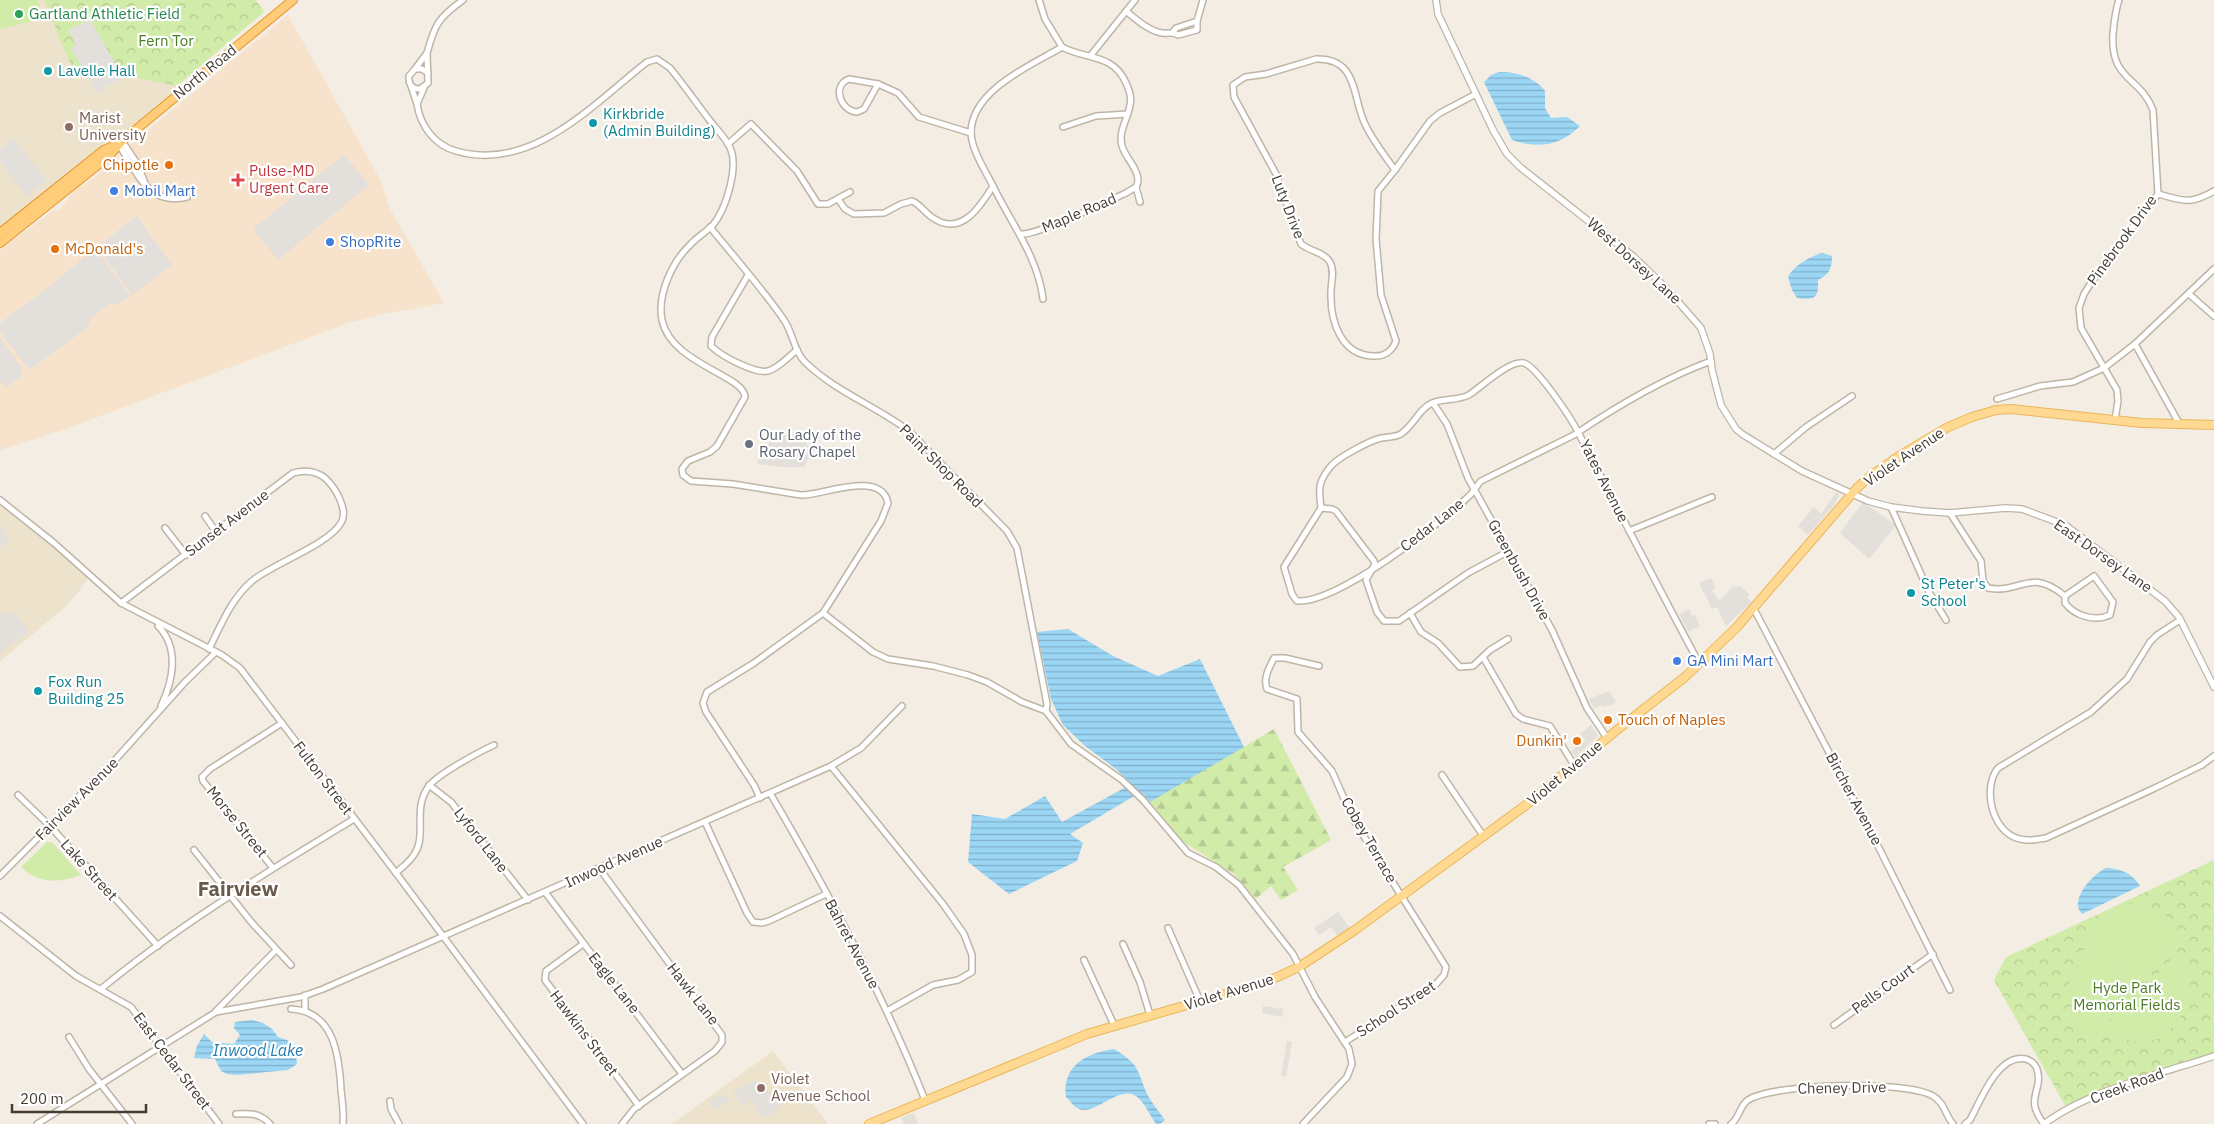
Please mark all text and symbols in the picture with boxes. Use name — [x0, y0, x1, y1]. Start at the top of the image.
place label: Gartland Athletic Field — [29, 4, 180, 23]
marker: Gartland Athletic Field — [13, 8, 25, 20]
park label: Fern Tor — [138, 31, 194, 50]
street label: North Road — [169, 40, 240, 103]
place label: Lavelle Hall — [58, 61, 135, 80]
marker: Lavelle Hall — [42, 65, 54, 77]
place label: Kirkbride (Admin Building) — [603, 104, 716, 140]
place label: Marist University — [79, 108, 147, 144]
marker: Kirkbride (Admin Building) — [587, 117, 599, 129]
marker: Marist University — [63, 121, 75, 133]
place label: Chipotle — [103, 155, 159, 174]
marker: Chipotle — [163, 159, 175, 171]
place label: Pulse-MD Urgent Care — [249, 161, 329, 197]
street label: Luty Drive — [1268, 172, 1309, 242]
marker: Pulse-MD Urgent Care — [231, 173, 245, 187]
place label: Mobil Mart — [124, 181, 196, 200]
marker: Mobil Mart — [108, 185, 120, 197]
street label: Maple Road — [1039, 188, 1119, 237]
street label: Pinebrook Drive — [2083, 191, 2161, 288]
street label: West Dorsey Lane — [1583, 213, 1685, 308]
place label: ShopRite — [340, 232, 401, 251]
marker: ShopRite — [324, 236, 336, 248]
place label: McDonald's — [65, 239, 143, 258]
marker: McDonald's — [49, 243, 61, 255]
street label: Paint Shop Road — [896, 420, 987, 511]
street label: Violet Avenue — [1860, 423, 1947, 490]
place label: Our Lady of the Rosary Chapel — [759, 425, 861, 461]
street label: Yates Avenue — [1575, 436, 1633, 525]
marker: Our Lady of the Rosary Chapel — [743, 438, 755, 450]
street label: Sunset Avenue — [181, 485, 272, 560]
street label: Cedar Lane — [1396, 494, 1467, 555]
street label: East Dorsey Lane — [2051, 515, 2156, 596]
street label: Greenbush Drive — [1484, 516, 1555, 623]
place label: St Peter's School — [1921, 574, 1986, 610]
marker: St Peter's School — [1905, 587, 1917, 599]
place label: GA Mini Mart — [1687, 651, 1773, 670]
marker: GA Mini Mart — [1671, 655, 1683, 667]
place label: Fox Run Building 25 — [48, 672, 125, 708]
marker: Fox Run Building 25 — [32, 685, 44, 697]
place label: Touch of Naples — [1618, 710, 1726, 729]
marker: Touch of Naples — [1602, 714, 1614, 726]
place label: Dunkin' — [1516, 731, 1567, 750]
marker: Dunkin' — [1571, 735, 1583, 747]
street label: Violet Avenue — [1523, 736, 1606, 810]
street label: Fulton Street — [290, 737, 357, 818]
street label: Bircher Avenue — [1822, 749, 1887, 848]
street label: Fairview Avenue — [31, 753, 122, 844]
street label: Morse Street — [203, 782, 272, 861]
street label: Cobey Terrace — [1337, 793, 1402, 886]
street label: Lyford Lane — [450, 803, 513, 876]
street label: Inwood Avenue — [562, 832, 666, 892]
street label: Lake Street — [57, 835, 122, 904]
district label: Fairview — [198, 875, 279, 902]
street label: Bahret Avenue — [821, 896, 884, 992]
street label: Eagle Lane — [584, 948, 644, 1017]
street label: Hawk Lane — [663, 959, 724, 1029]
street label: Pells Court — [1848, 959, 1918, 1018]
street label: Violet Avenue — [1182, 969, 1276, 1014]
street label: School Street — [1353, 976, 1439, 1041]
park label: Hyde Park Memorial Fields — [2073, 978, 2181, 1014]
street label: Hawkins Street — [546, 986, 623, 1079]
street label: East Cedar Street — [130, 1008, 215, 1113]
water label: Inwood Lake — [213, 1040, 303, 1060]
street label: Creek Road — [2087, 1063, 2166, 1108]
place label: Violet Avenue School — [771, 1069, 870, 1105]
street label: Cheney Drive — [1798, 1077, 1886, 1098]
scale bar — [12, 1082, 146, 1114]
marker: Violet Avenue School — [755, 1082, 767, 1094]
text: 200 m — [20, 1089, 64, 1108]

